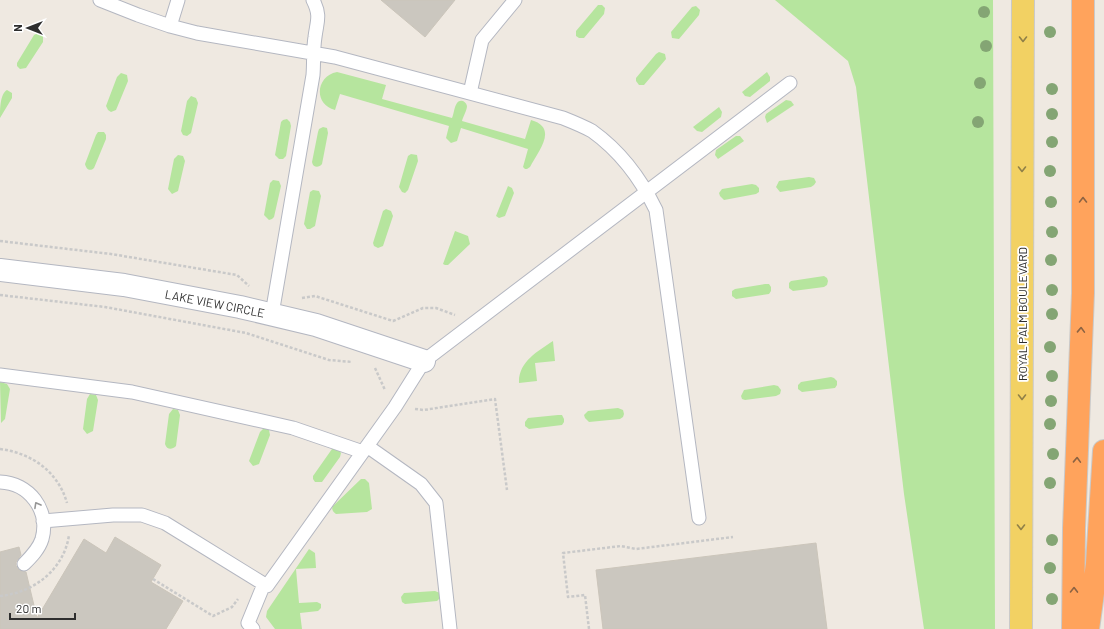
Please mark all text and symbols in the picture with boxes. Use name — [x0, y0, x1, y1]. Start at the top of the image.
north arrow — [8, 8, 48, 48]
text: N — [11, 24, 24, 32]
one-way arrow — [1019, 36, 1027, 42]
one-way arrow — [1018, 166, 1026, 172]
one-way arrow — [1079, 197, 1087, 203]
street label: ROYAL PALM BOULEVARD — [1015, 247, 1029, 381]
street label: LAKE VIEW CIRCLE — [164, 286, 266, 320]
one-way arrow — [1077, 327, 1086, 333]
one-way arrow — [1018, 394, 1026, 400]
one-way arrow — [1073, 457, 1081, 463]
one-way arrow — [34, 502, 42, 509]
one-way arrow — [1017, 524, 1026, 530]
one-way arrow — [1069, 587, 1078, 593]
scale bar — [10, 595, 75, 621]
text: 20 m — [16, 601, 42, 615]

